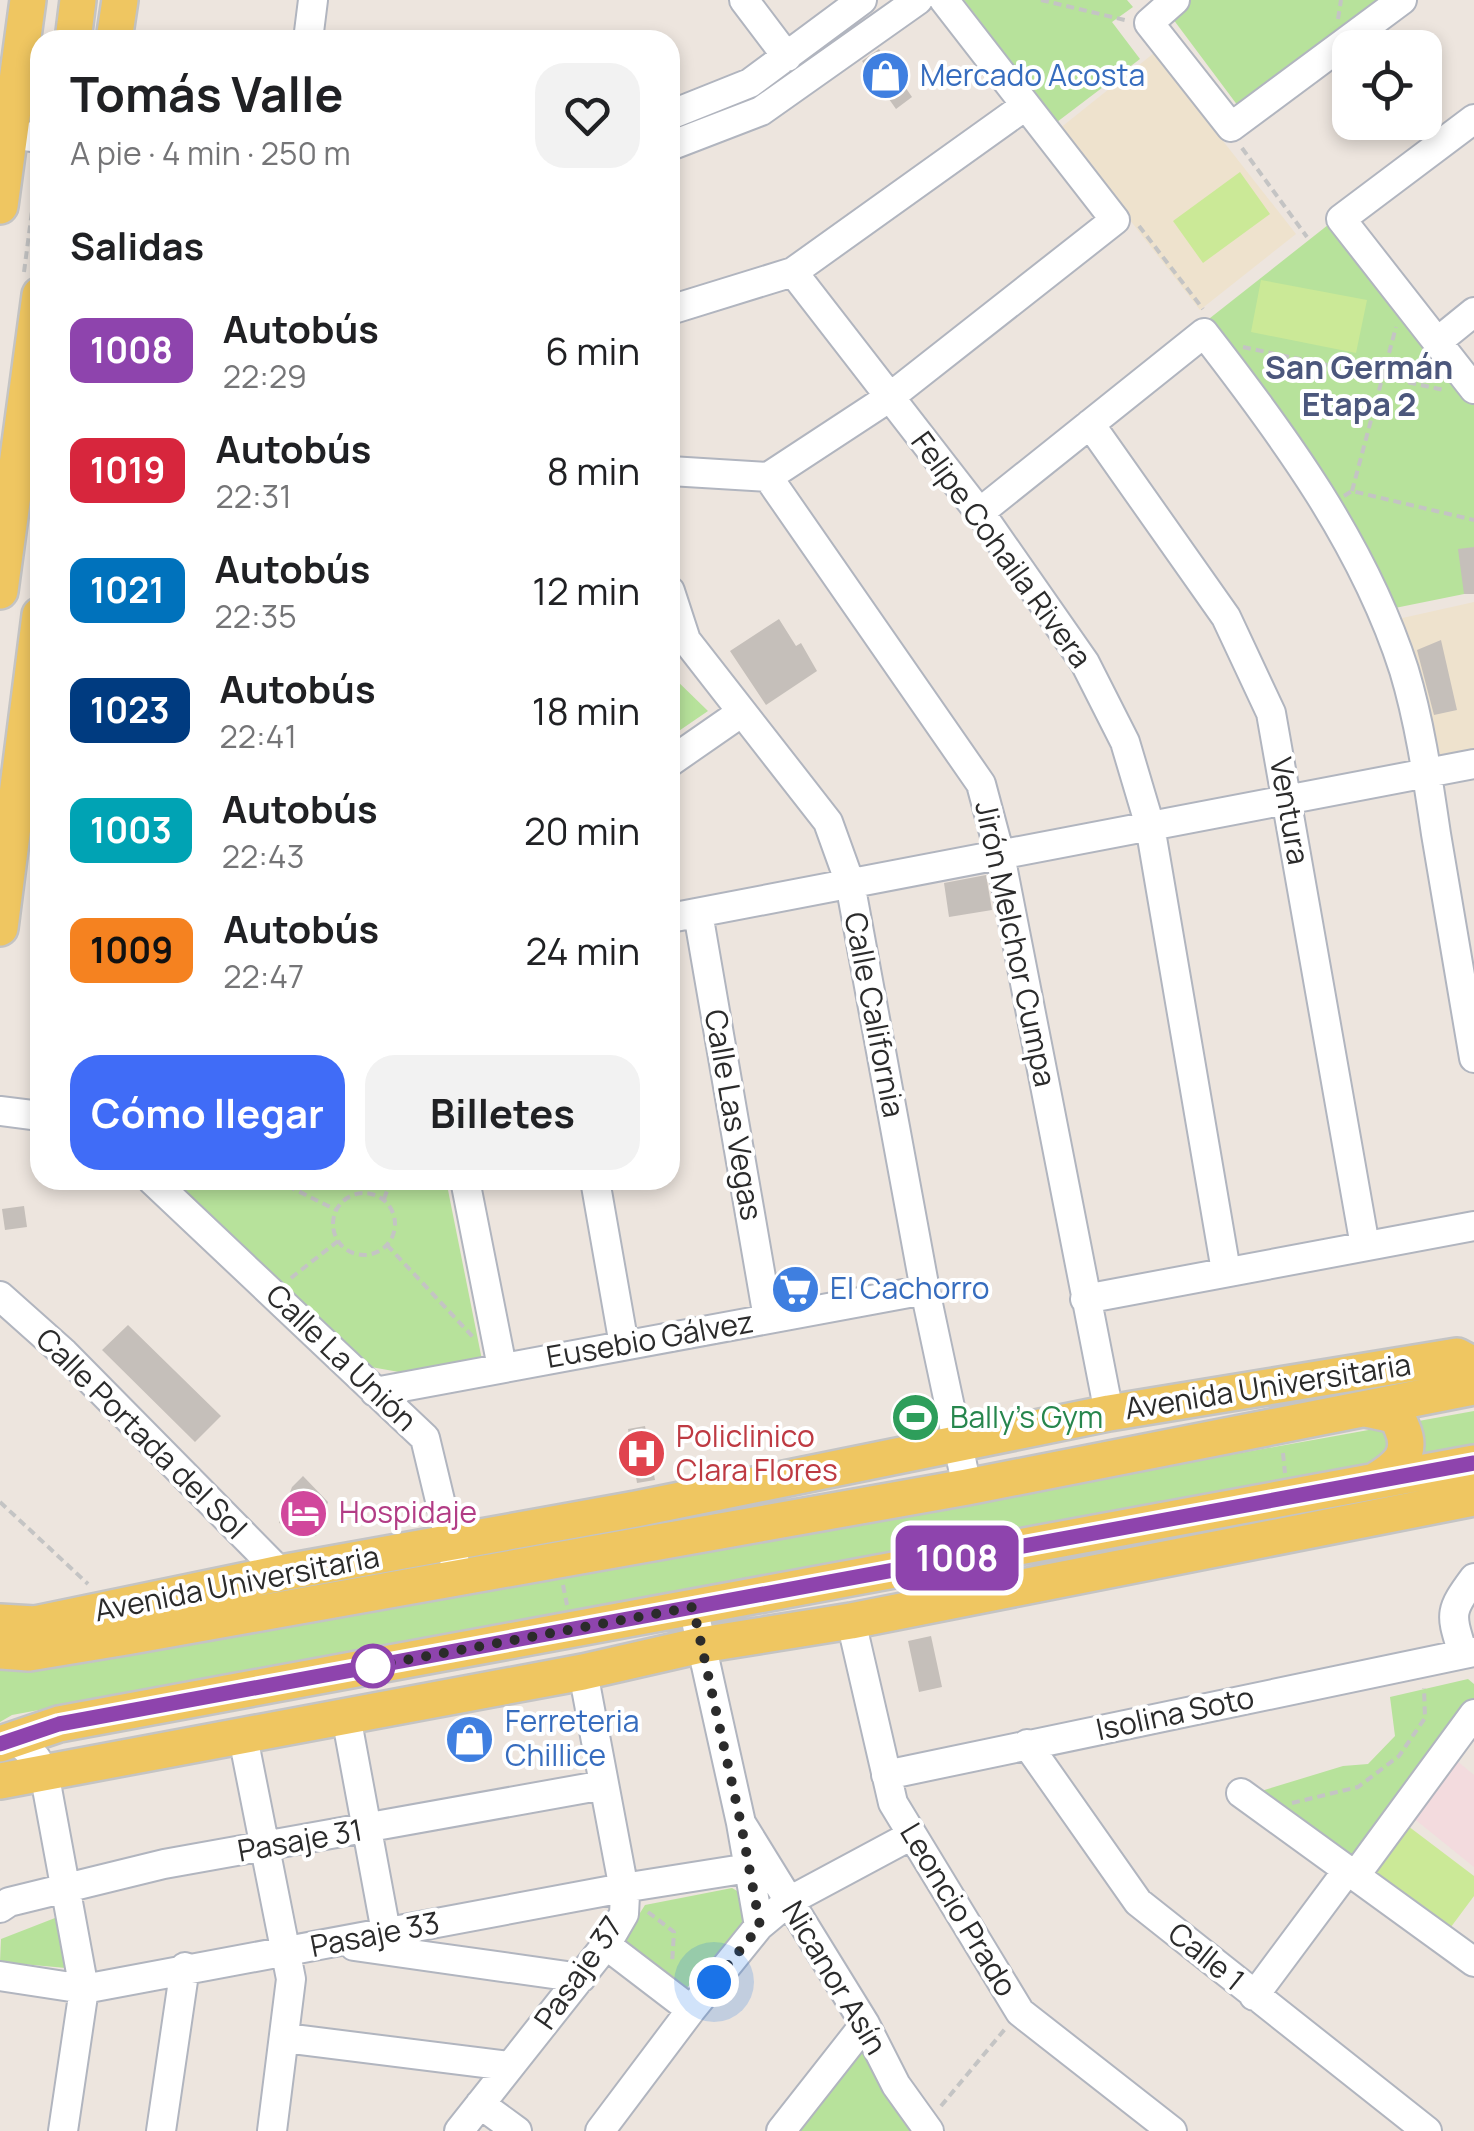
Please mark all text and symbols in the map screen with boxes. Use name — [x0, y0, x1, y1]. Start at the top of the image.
map controls — [1332, 30, 1442, 140]
button: locate — [1332, 30, 1442, 140]
shop icon: Mercado Acosta — [859, 50, 911, 102]
place label: Mercado Acosta — [920, 54, 1145, 95]
text: Tomás Valle — [70, 61, 343, 126]
button: heart — [535, 63, 640, 168]
text: A pie · 4 min · 250 m — [70, 131, 351, 175]
text: Salidas — [70, 219, 204, 271]
text: Autobús — [223, 302, 379, 354]
text: 6 min — [545, 324, 640, 376]
text: 1008 — [90, 326, 173, 374]
district label: San Germán Etapa 2 — [1265, 345, 1453, 426]
text: 22:29 — [223, 354, 307, 398]
text: Autobús — [215, 422, 371, 474]
street label: Felipe Cohaila Rivera — [903, 423, 1102, 676]
text: 8 min — [547, 444, 640, 496]
text: 1019 — [90, 446, 165, 494]
text: 22:31 — [215, 474, 292, 518]
text: Autobús — [215, 542, 370, 594]
text: 12 min — [532, 564, 640, 616]
text: 1021 — [90, 566, 165, 614]
text: 22:35 — [215, 594, 297, 638]
text: Autobús — [220, 662, 375, 714]
text: 18 min — [532, 684, 640, 736]
text: 1023 — [90, 686, 170, 734]
text: 22:41 — [220, 714, 297, 758]
street label: Ventura — [1261, 754, 1320, 867]
text: Autobús — [222, 782, 378, 834]
street label: Jirón Melchor Cumpa — [966, 797, 1067, 1090]
text: 20 min — [524, 804, 640, 856]
text: 1003 — [90, 806, 172, 854]
text: 22:43 — [222, 834, 304, 878]
text: Autobús — [223, 902, 379, 954]
street label: Calle California — [836, 909, 915, 1121]
text: 24 min — [525, 924, 640, 976]
text: 1009 — [90, 926, 173, 974]
text: 22:47 — [223, 954, 304, 998]
street label: Calle Las Vegas — [696, 1006, 773, 1223]
button: Cómo llegar — [70, 1055, 345, 1170]
button: Billetes — [365, 1055, 640, 1170]
supermarket icon: El Cachorro — [769, 1263, 821, 1315]
place label: El Cachorro — [830, 1267, 989, 1308]
street label: Calle La Unión — [258, 1274, 426, 1439]
street label: Eusebio Gálvez — [543, 1300, 757, 1377]
street label: Calle Portada del Sol — [28, 1318, 257, 1547]
street label: Avenida Universitaria — [1122, 1343, 1414, 1428]
sports icon: Bally's Gym — [889, 1392, 941, 1444]
place label: Bally's Gym — [950, 1396, 1103, 1437]
place label: Policlinico Clara Flores — [676, 1415, 838, 1490]
hospital icon: Policlinico Clara Flores — [615, 1428, 667, 1480]
hotel icon: Hospidaje — [278, 1487, 330, 1539]
place label: Hospidaje — [339, 1491, 477, 1532]
line badge: 1008 — [887, 1526, 1027, 1590]
text: 1008 — [916, 1534, 998, 1582]
street label: Avenida Universitaria — [91, 1535, 382, 1630]
unlabelled marker — [352, 1645, 394, 1687]
street label: Isolina Soto — [1092, 1676, 1257, 1749]
place label: Ferreteria Chillice — [505, 1700, 640, 1775]
shop icon: Ferreteria Chillice — [444, 1713, 496, 1765]
street label: Pasaje 31 — [234, 1808, 365, 1871]
street label: Leoncio Prado — [891, 1815, 1027, 2004]
street label: Nicanor Asín — [773, 1893, 897, 2062]
street label: Pasaje 33 — [307, 1901, 443, 1966]
street label: Pasaje 37 — [524, 1907, 632, 2037]
street label: Calle 1 — [1160, 1912, 1254, 1999]
your location — [689, 1957, 739, 2007]

